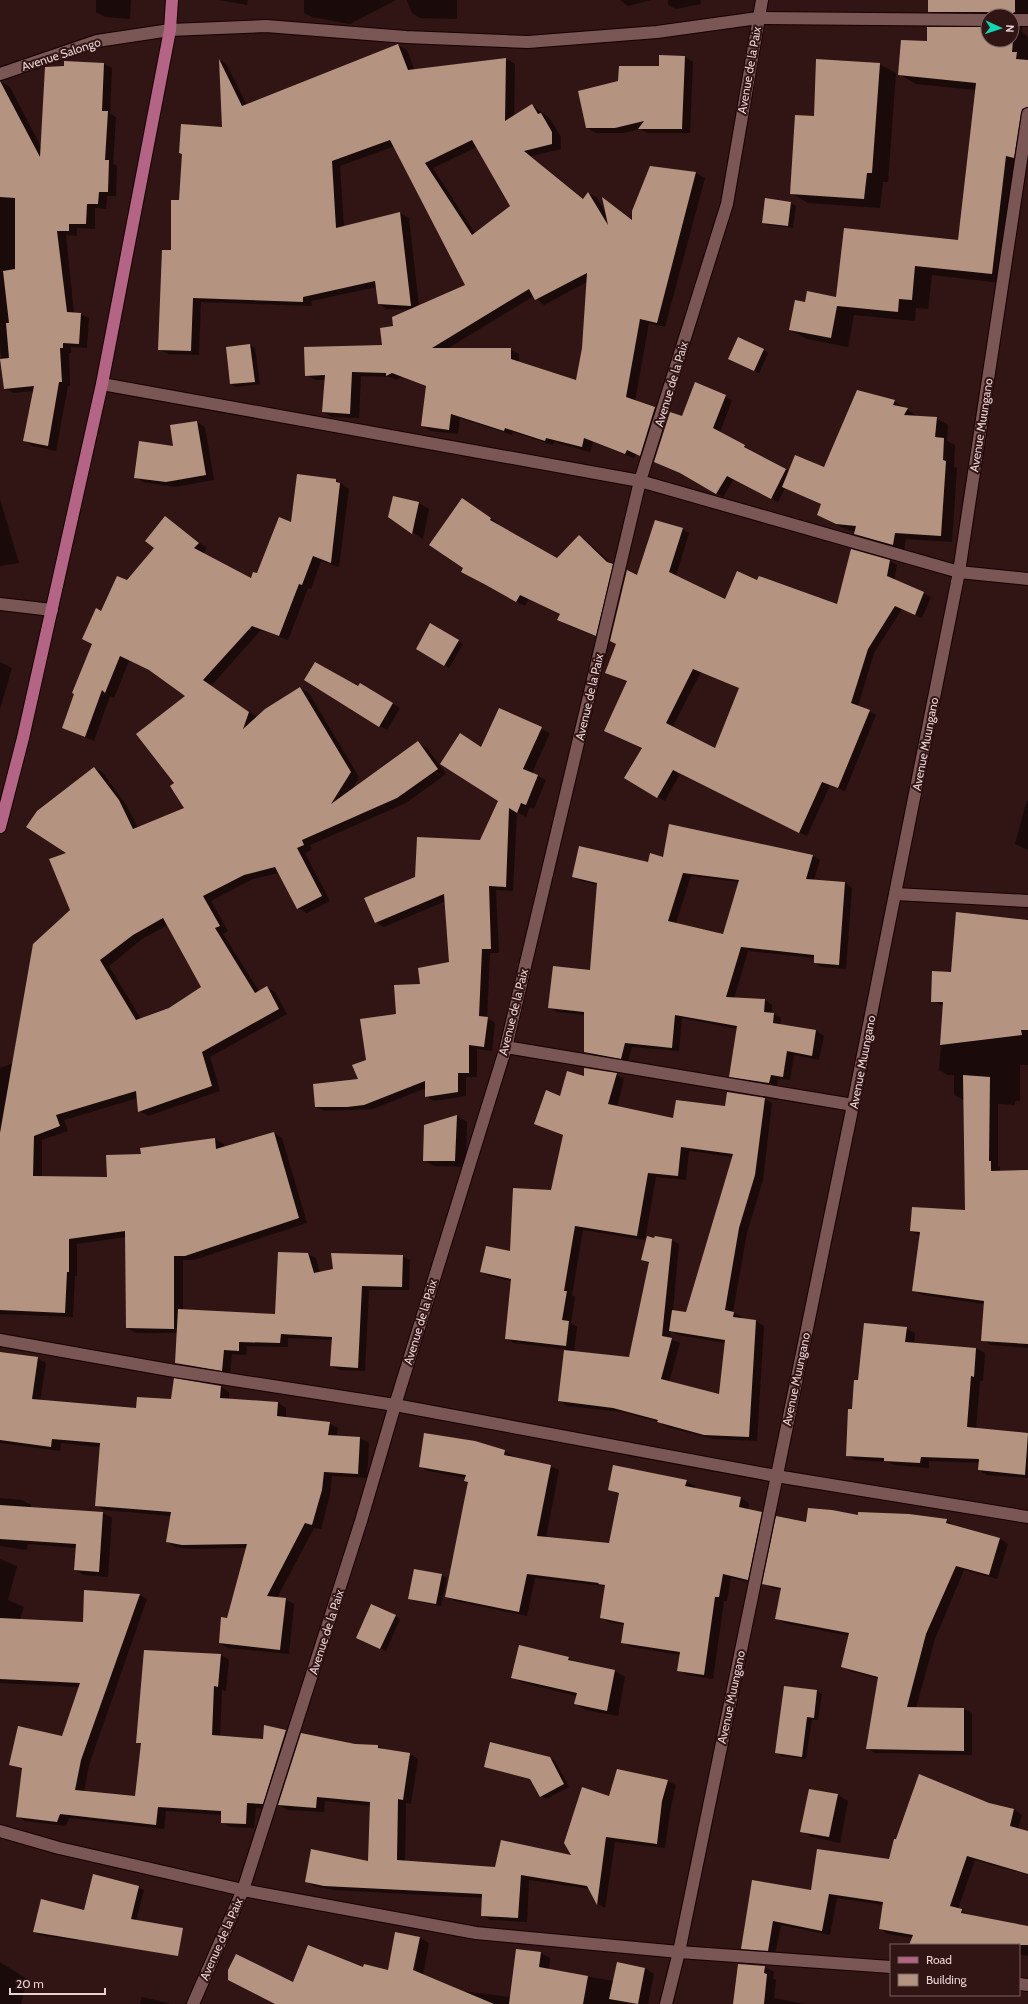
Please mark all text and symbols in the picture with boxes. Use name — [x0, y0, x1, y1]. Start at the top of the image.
north arrow — [980, 8, 1020, 48]
text: N — [1003, 24, 1017, 33]
street label: Avenue de la Paix — [734, 25, 764, 115]
street label: Avenue Salongo — [20, 34, 103, 74]
street label: Avenue de la Paix — [651, 339, 691, 428]
street label: Avenue Muungano — [966, 377, 996, 473]
street label: Avenue de la Paix — [572, 652, 606, 742]
street label: Avenue Muungano — [909, 696, 941, 792]
street label: Avenue de la Paix — [495, 967, 531, 1057]
street label: Avenue Muungano — [846, 1014, 878, 1110]
street label: Avenue de la Paix — [400, 1277, 440, 1366]
street label: Avenue Muungano — [779, 1331, 813, 1427]
street label: Avenue de la Paix — [305, 1587, 347, 1676]
street label: Avenue Muungano — [714, 1649, 748, 1745]
street label: Avenue de la Paix — [196, 1895, 246, 1982]
legend — [890, 1944, 1020, 1996]
text: Road — [926, 1952, 952, 1967]
scale bar — [10, 1970, 105, 1996]
text: Building — [926, 1972, 968, 1987]
text: 20 m — [16, 1976, 44, 1991]

